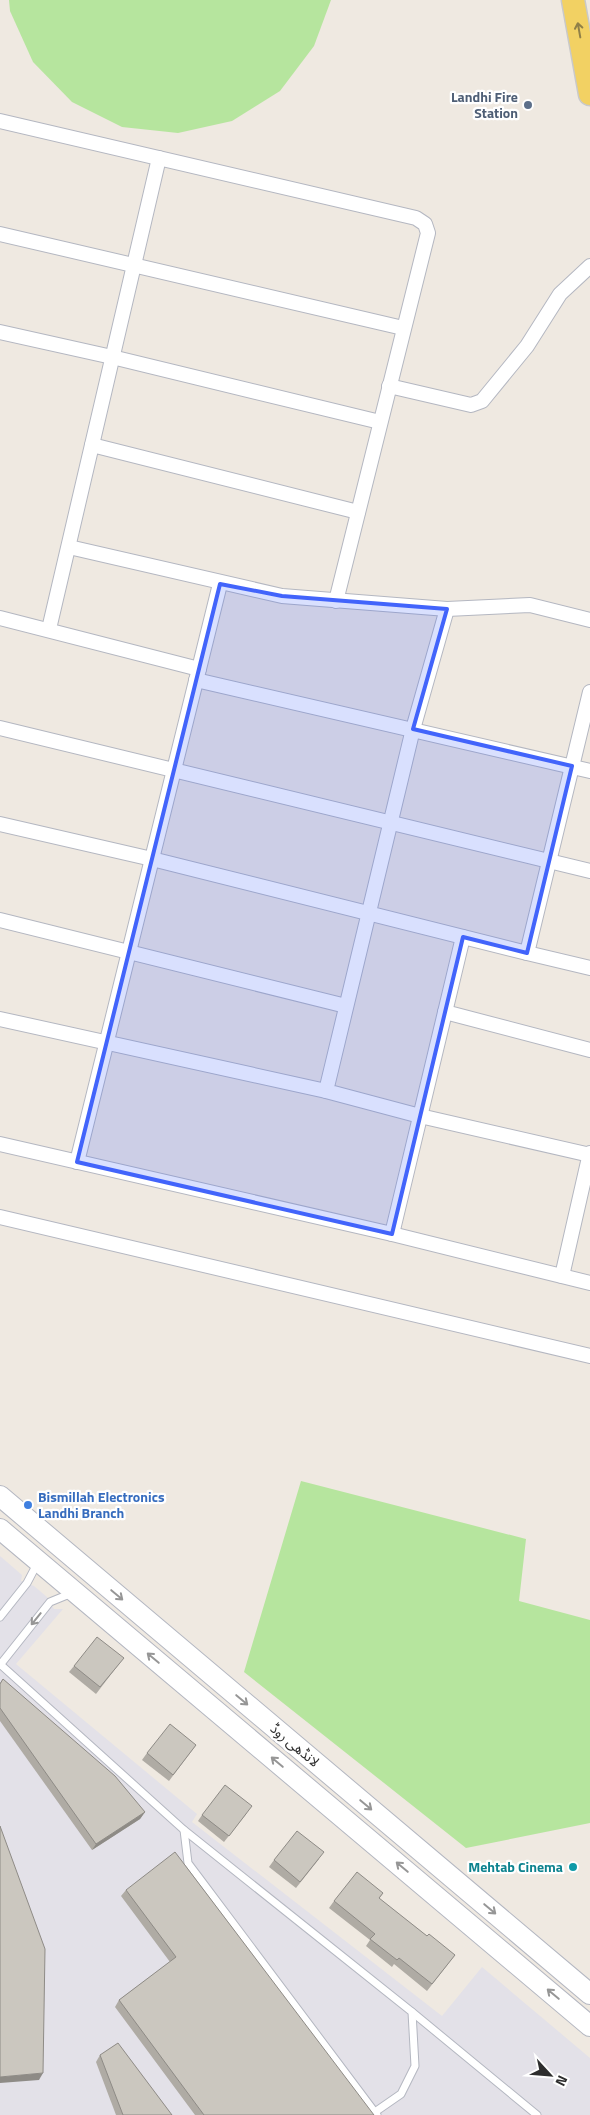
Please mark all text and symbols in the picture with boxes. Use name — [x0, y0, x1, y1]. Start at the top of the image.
one-way arrow — [573, 22, 583, 38]
place label: Landhi Fire Station — [451, 86, 518, 123]
marker: Landhi Fire Station — [522, 99, 534, 111]
place label: Bismillah Electronics Landhi Branch — [38, 1486, 165, 1523]
marker: Bismillah Electronics Landhi Branch — [22, 1499, 34, 1511]
one-way arrow — [111, 1589, 124, 1601]
one-way arrow — [31, 1613, 42, 1626]
one-way arrow — [147, 1652, 160, 1663]
one-way arrow — [235, 1694, 248, 1705]
street label: لانڈھی روڈ — [266, 1718, 325, 1772]
one-way arrow — [271, 1757, 284, 1768]
one-way arrow — [359, 1799, 372, 1810]
place label: Mehtab Cinema — [468, 1856, 563, 1877]
one-way arrow — [395, 1861, 408, 1873]
marker: Mehtab Cinema — [567, 1861, 579, 1873]
one-way arrow — [483, 1904, 496, 1915]
one-way arrow — [546, 1988, 559, 2000]
north arrow — [525, 2050, 575, 2100]
text: N — [551, 2072, 574, 2090]

